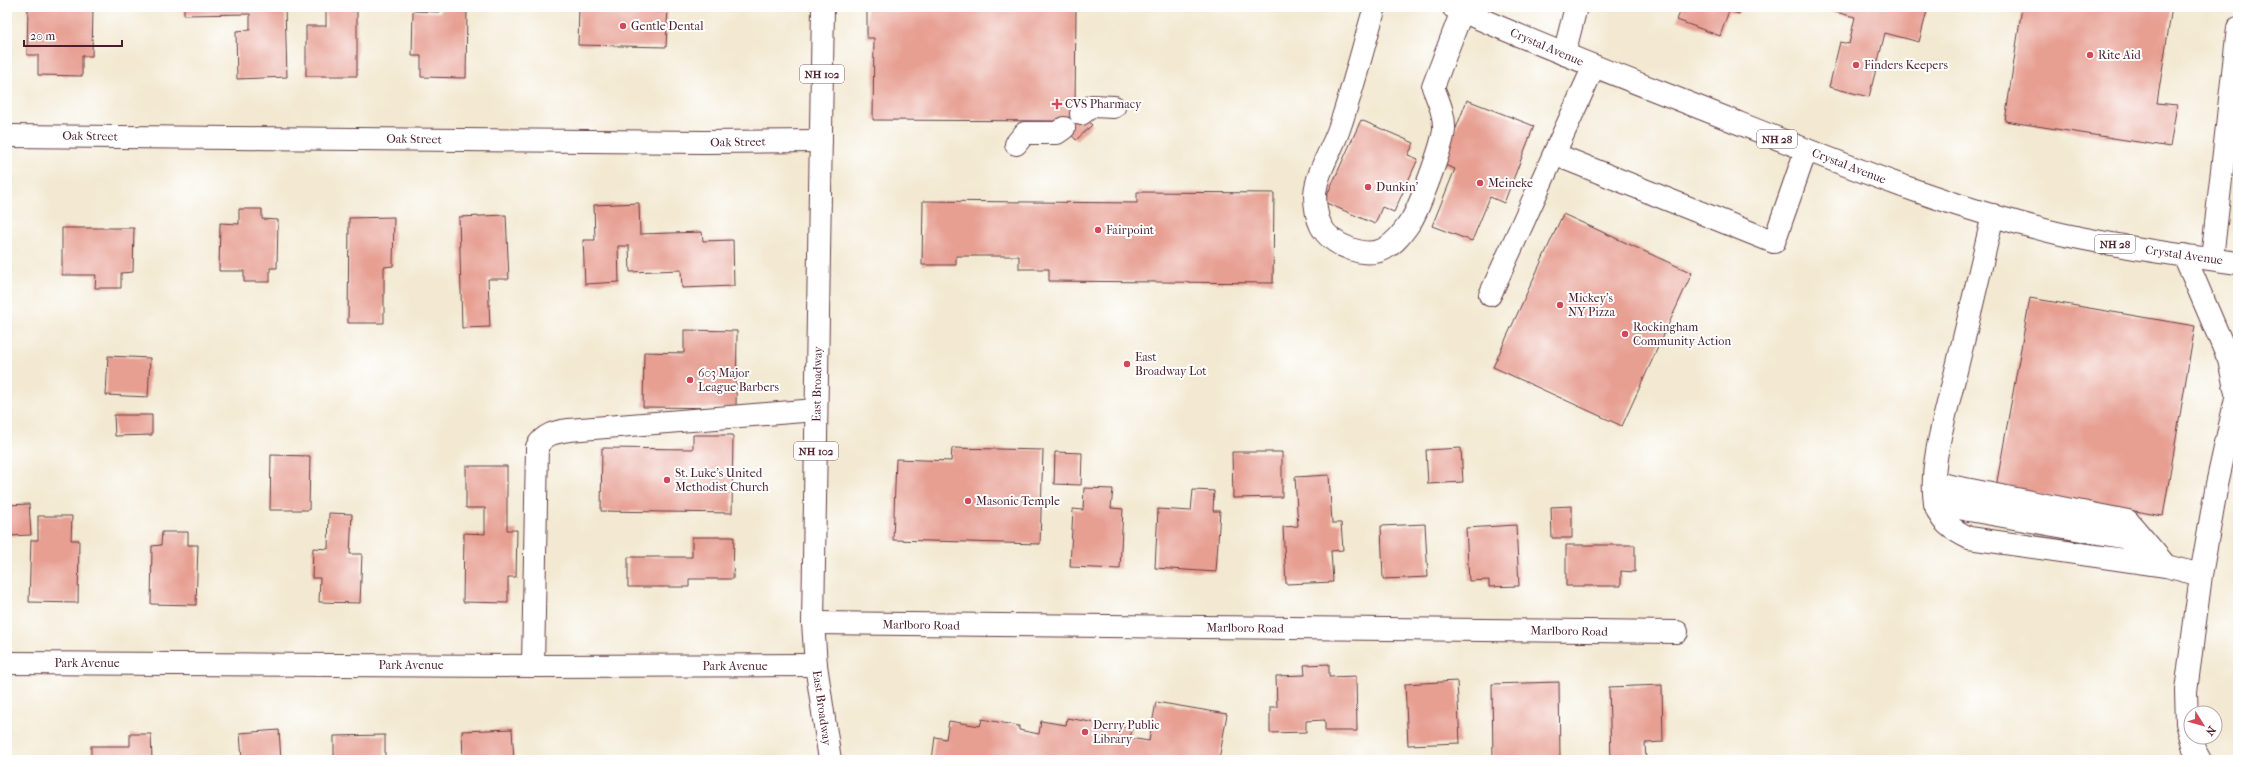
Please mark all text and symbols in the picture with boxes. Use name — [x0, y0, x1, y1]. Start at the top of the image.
place label: Gentle Dental — [631, 19, 704, 33]
marker: Gentle Dental — [618, 21, 628, 31]
scale bar — [24, 22, 122, 48]
street label: Crystal Avenue — [1508, 25, 1586, 69]
text: 20 m — [30, 29, 55, 43]
place label: Rite Aid — [2098, 48, 2141, 62]
marker: Rite Aid — [2085, 50, 2095, 60]
place label: Finders Keepers — [1864, 58, 1948, 72]
marker: Finders Keepers — [1851, 60, 1861, 70]
road number: NH 102 — [800, 65, 844, 83]
place label: CVS Pharmacy — [1065, 97, 1142, 111]
marker: CVS Pharmacy — [1052, 99, 1062, 109]
street label: Oak Street — [62, 129, 119, 143]
road number: NH 28 — [1757, 130, 1797, 148]
street label: Oak Street — [386, 132, 443, 146]
street label: Oak Street — [710, 135, 767, 149]
street label: Crystal Avenue — [1810, 145, 1888, 187]
place label: Meineke — [1488, 176, 1533, 190]
marker: Meineke — [1475, 178, 1485, 188]
place label: Dunkin' — [1376, 180, 1419, 194]
marker: Dunkin' — [1363, 182, 1373, 192]
place label: Fairpoint — [1106, 223, 1155, 237]
marker: Fairpoint — [1093, 225, 1103, 235]
road number: NH 28 — [2095, 235, 2135, 253]
street label: Crystal Avenue — [2144, 243, 2224, 267]
place label: Mickey's NY Pizza — [1568, 291, 1615, 319]
marker: Mickey's NY Pizza — [1555, 300, 1565, 310]
place label: Rockingham Community Action — [1633, 320, 1731, 348]
marker: Rockingham Community Action — [1620, 329, 1630, 339]
street label: East Broadway — [809, 345, 825, 422]
place label: East Broadway Lot — [1135, 350, 1207, 378]
marker: East Broadway Lot — [1122, 359, 1132, 369]
place label: 603 Major League Barbers — [698, 366, 779, 394]
marker: 603 Major League Barbers — [685, 375, 695, 385]
road number: NH 102 — [794, 442, 838, 460]
place label: St. Luke's United Methodist Church — [675, 466, 769, 494]
marker: St. Luke's United Methodist Church — [662, 475, 672, 485]
place label: Masonic Temple — [976, 494, 1060, 508]
marker: Masonic Temple — [963, 496, 973, 506]
street label: Marlboro Road — [882, 617, 960, 633]
street label: Marlboro Road — [1206, 620, 1284, 636]
street label: Marlboro Road — [1530, 623, 1608, 639]
street label: Park Avenue — [54, 656, 120, 670]
street label: Park Avenue — [378, 658, 444, 672]
street label: Park Avenue — [702, 659, 768, 673]
street label: East Broadway — [810, 670, 834, 747]
north arrow — [2183, 705, 2223, 745]
place label: Derry Public Library — [1093, 718, 1160, 746]
text: N — [2202, 723, 2218, 738]
marker: Derry Public Library — [1080, 727, 1090, 737]

